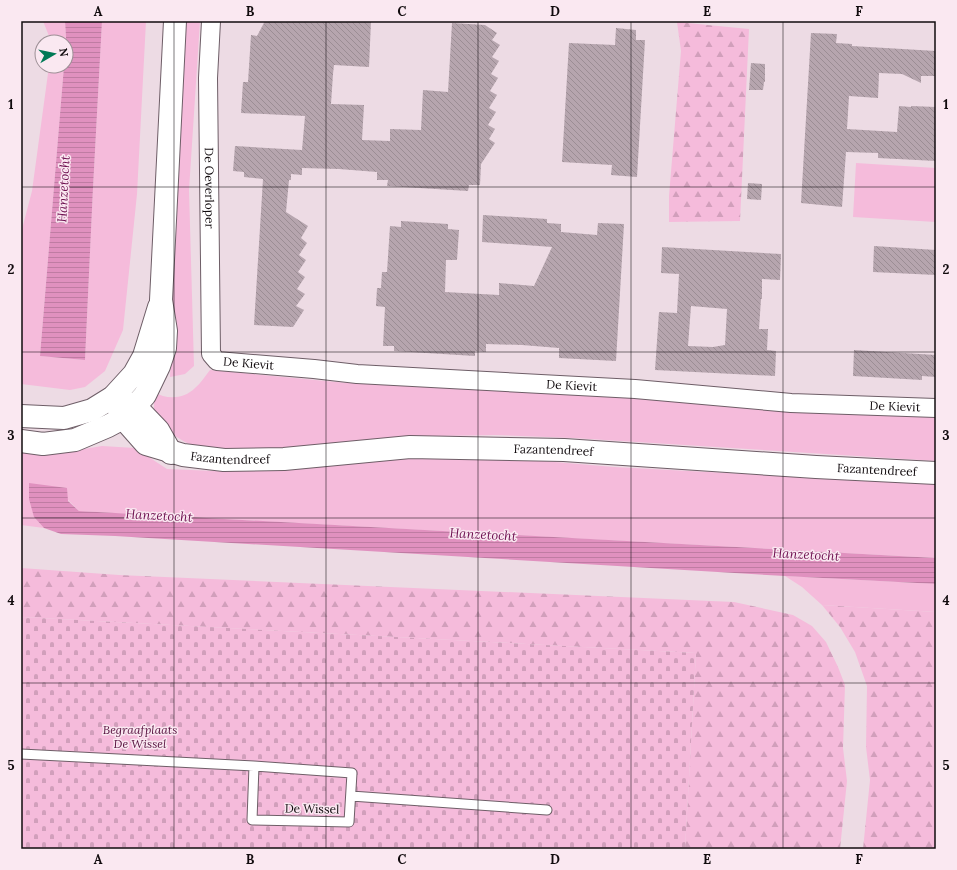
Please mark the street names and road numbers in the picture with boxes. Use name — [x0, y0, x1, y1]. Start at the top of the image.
street label: De Oeverloper — [202, 147, 218, 229]
street label: De Kievit — [223, 354, 275, 373]
street label: De Kievit — [546, 376, 598, 394]
street label: De Kievit — [869, 398, 921, 414]
street label: Fazantendreef — [514, 441, 595, 459]
street label: Fazantendreef — [190, 448, 271, 467]
street label: Fazantendreef — [837, 460, 918, 479]
street label: De Wissel — [285, 801, 339, 816]

